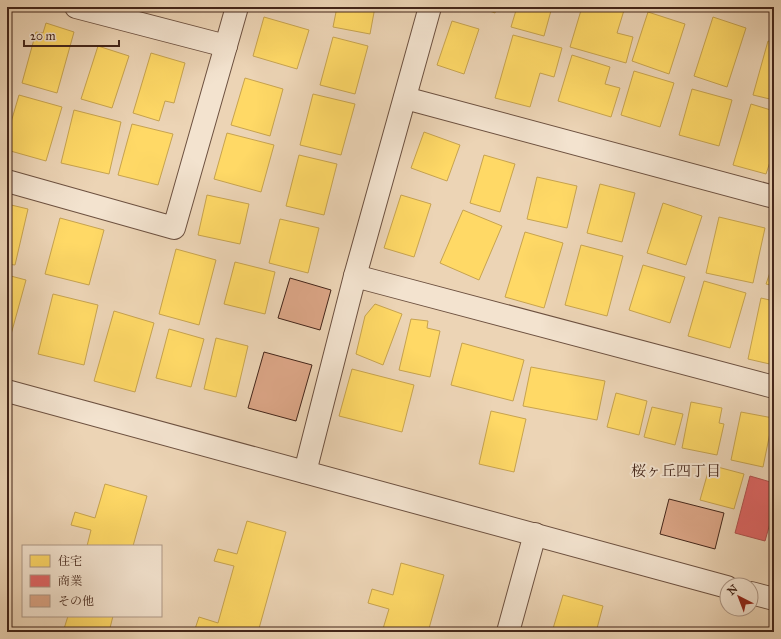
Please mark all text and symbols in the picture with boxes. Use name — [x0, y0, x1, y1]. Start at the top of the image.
scale bar — [24, 22, 119, 48]
text: 20 m — [30, 29, 56, 43]
district label: 桜ヶ丘四丁目 — [631, 462, 721, 480]
legend — [22, 545, 162, 617]
text: 住宅 — [58, 554, 82, 568]
text: 商業 — [58, 574, 82, 588]
north arrow — [719, 577, 759, 617]
text: N — [725, 582, 741, 598]
text: その他 — [58, 594, 94, 608]

